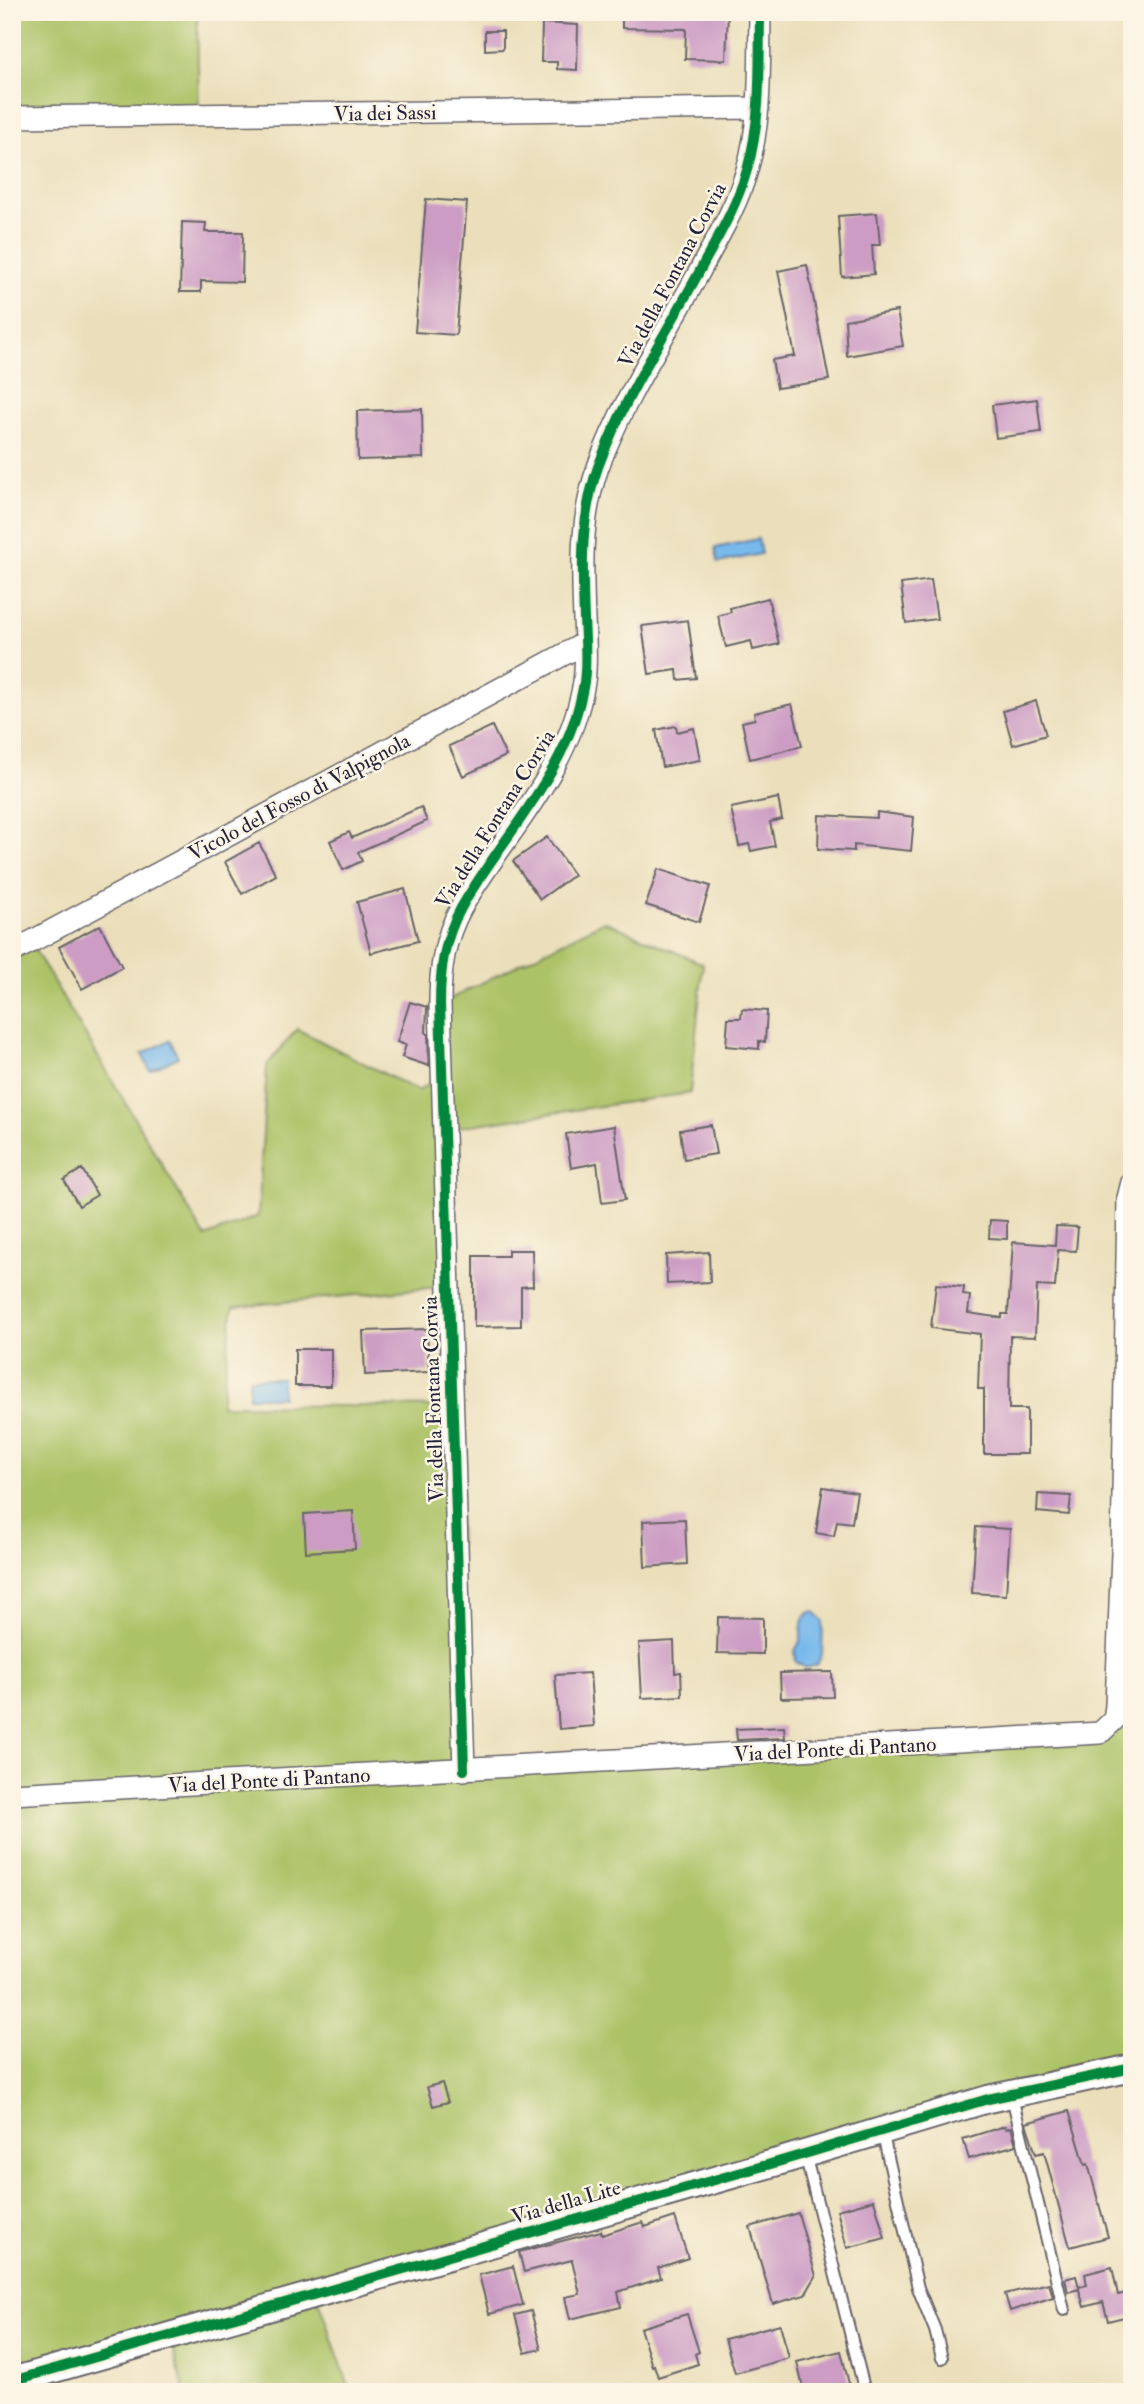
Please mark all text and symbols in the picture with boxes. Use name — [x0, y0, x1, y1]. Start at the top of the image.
street label: Via dei Sassi — [333, 99, 437, 128]
street label: Via della Fontana Corvia — [612, 178, 733, 372]
street label: Via della Fontana Corvia — [429, 724, 562, 914]
street label: Vicolo del Fosso di Valpignola — [184, 727, 415, 868]
street label: Via della Fontana Corvia — [416, 1295, 451, 1502]
street label: Via del Ponte di Pantano — [733, 1731, 937, 1768]
street label: Via del Ponte di Pantano — [167, 1762, 371, 1799]
street label: Via della Lite — [508, 2174, 624, 2231]

